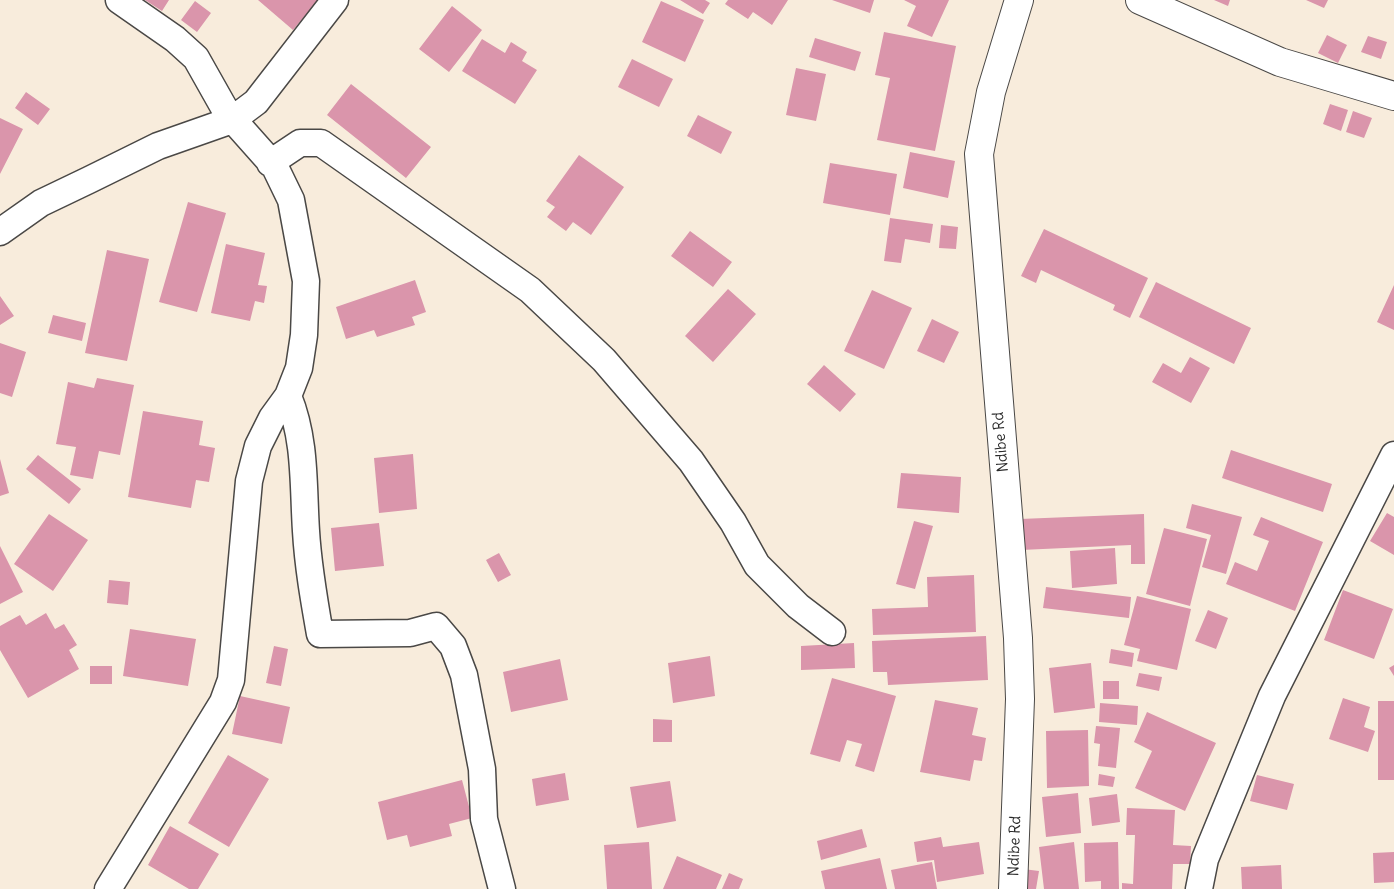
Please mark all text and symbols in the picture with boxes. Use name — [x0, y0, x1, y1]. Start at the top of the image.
street label: Ndibe Rd — [989, 411, 1013, 473]
street label: Ndibe Rd — [1005, 815, 1025, 877]

